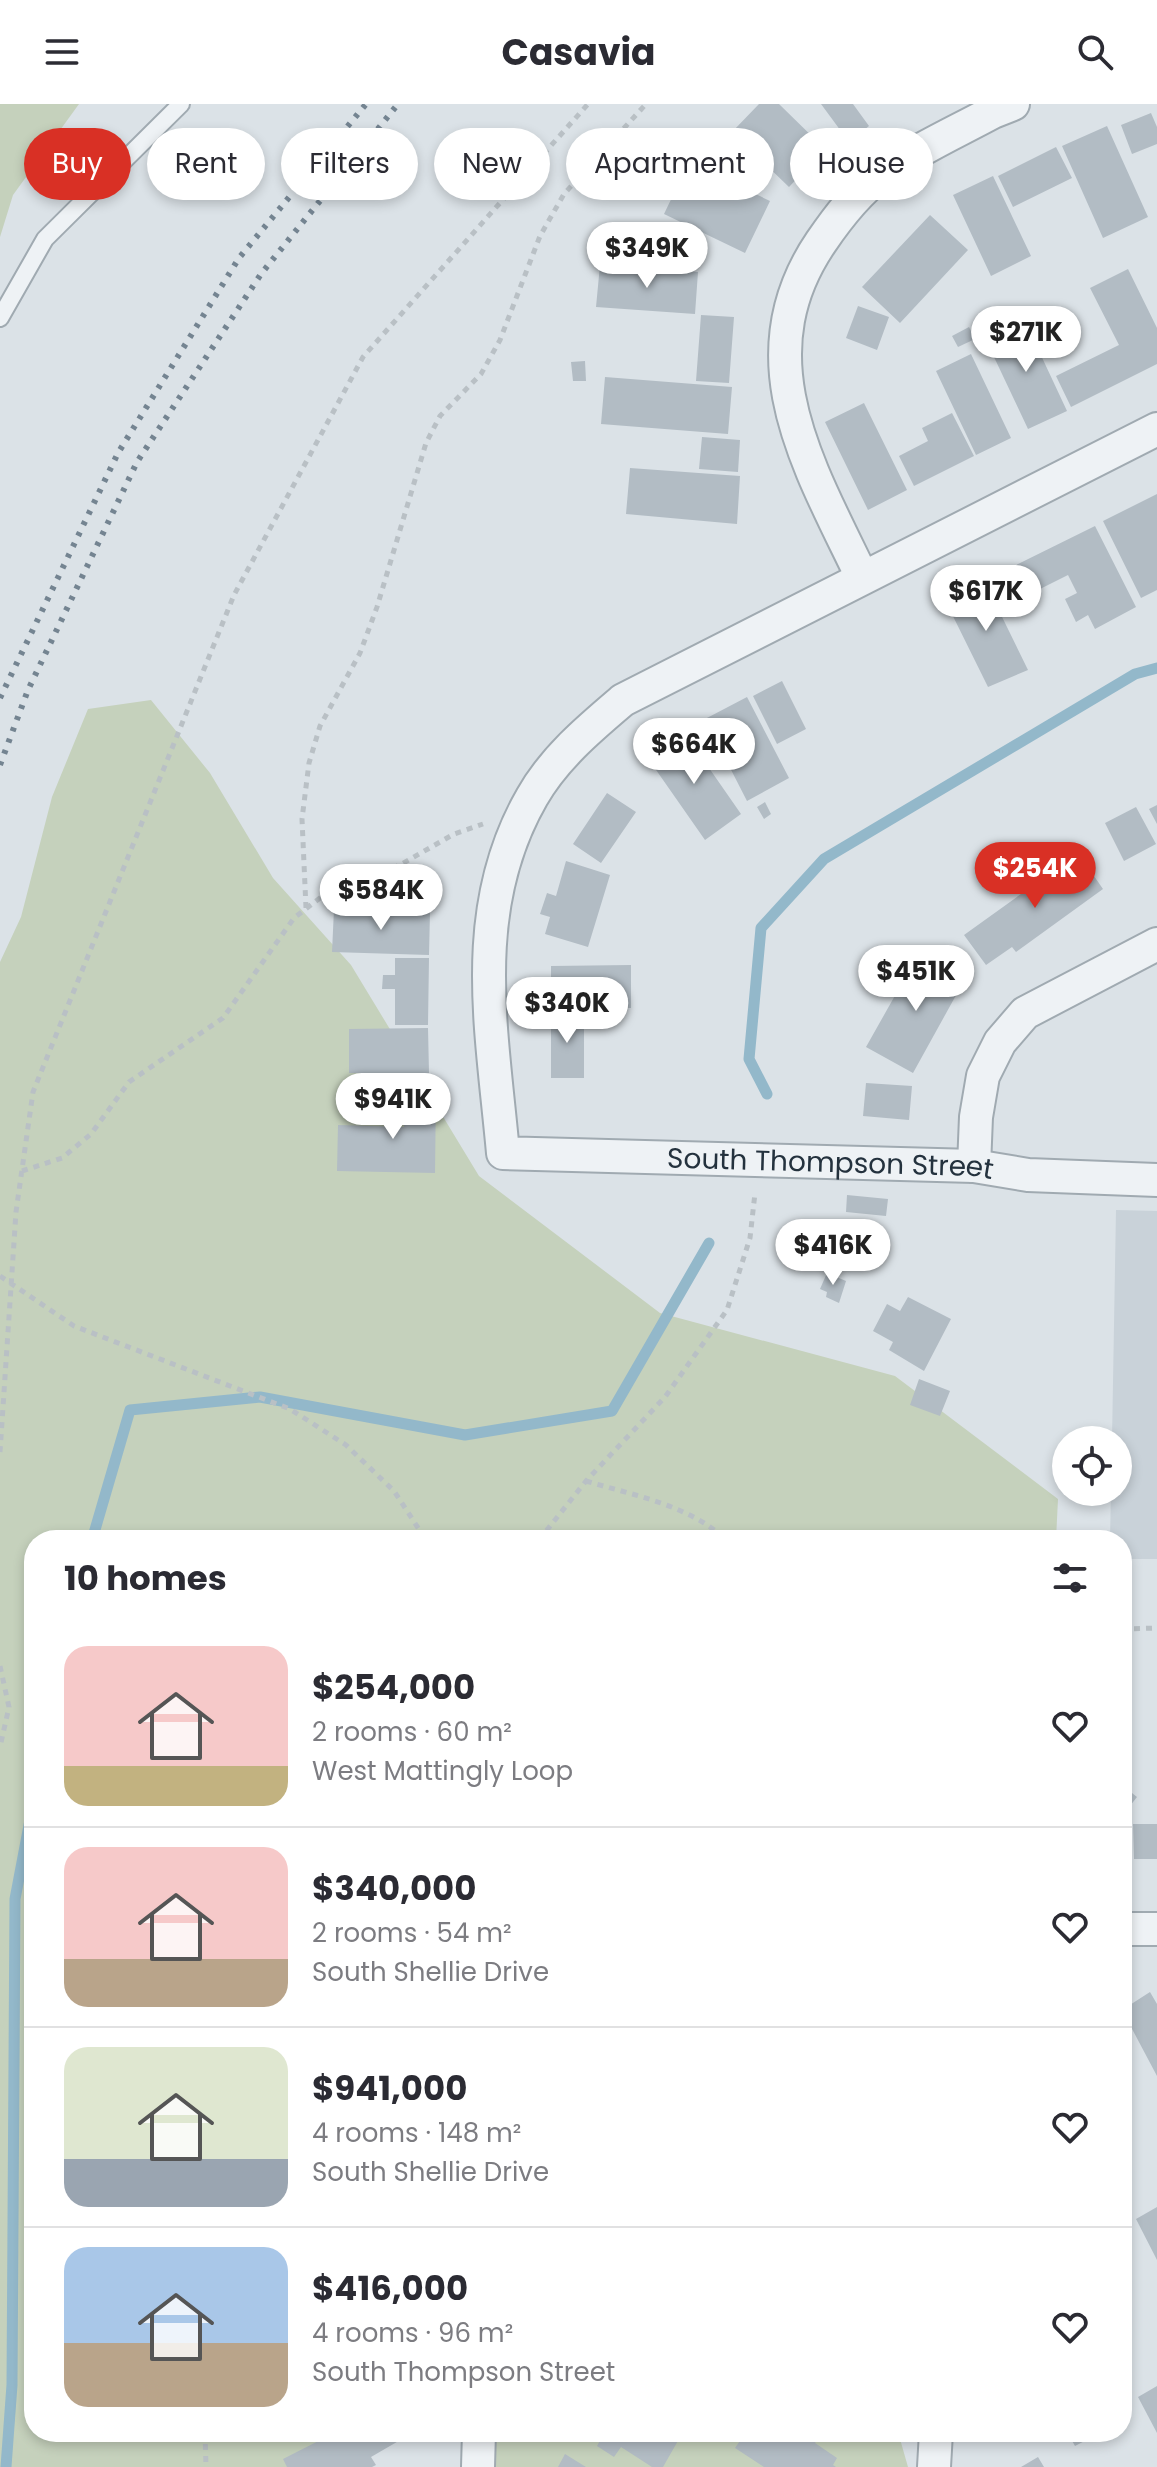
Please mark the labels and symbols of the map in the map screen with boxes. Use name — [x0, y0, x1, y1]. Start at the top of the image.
pin: $349K — [591, 222, 703, 290]
pin: $271K — [970, 306, 1082, 374]
pin: $617K — [930, 565, 1042, 633]
pin: $664K — [638, 718, 750, 786]
pin: $254K — [979, 842, 1091, 910]
pin: $584K — [325, 864, 437, 932]
pin: $451K — [860, 945, 972, 1013]
pin: $340K — [511, 977, 623, 1045]
pin: $941K — [337, 1073, 449, 1141]
street label: South Thompson Street — [667, 1139, 997, 1189]
pin: $416K — [777, 1219, 889, 1287]

